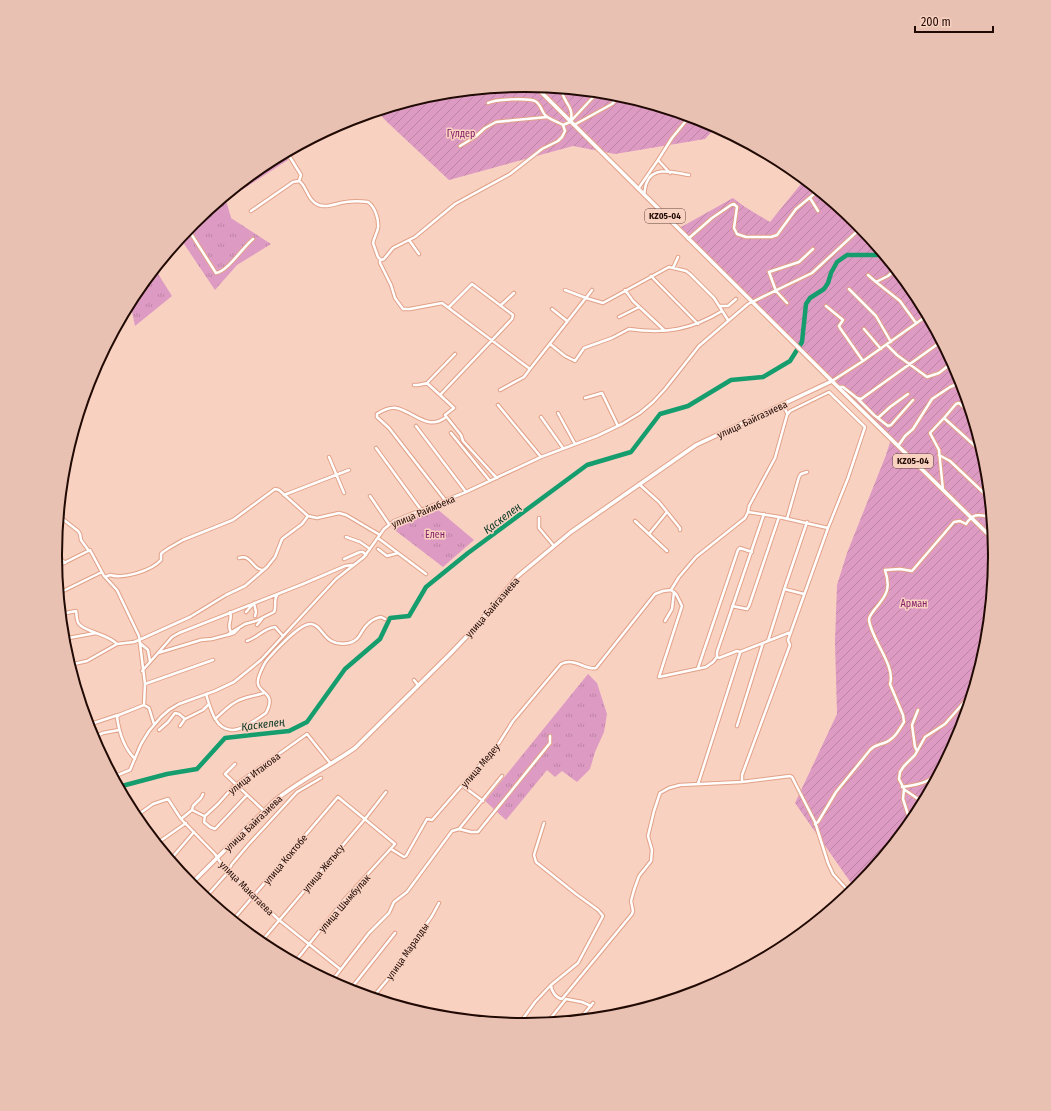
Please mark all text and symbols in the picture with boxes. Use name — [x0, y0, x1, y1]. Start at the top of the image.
scale bar — [915, 8, 993, 34]
text: 200 m — [921, 15, 951, 29]
park label: Гүлдер — [447, 128, 475, 140]
road number: KZ05-04 — [645, 209, 685, 223]
street label: улица Байгазиева — [715, 398, 789, 441]
road number: KZ05-04 — [893, 454, 933, 468]
street label: улица Раймбека — [390, 493, 457, 531]
water label: Қаскелең — [481, 500, 524, 537]
park label: Елен — [425, 529, 445, 541]
street label: улица Байгазиева — [463, 575, 522, 640]
park label: Арман — [901, 598, 927, 610]
water label: Қаскелең — [241, 715, 286, 734]
street label: улица Медеу — [459, 741, 503, 790]
street label: улица Итакова — [226, 750, 283, 797]
street label: улица Байгазиева — [222, 793, 285, 854]
street label: улица Коктобе — [261, 832, 310, 887]
street label: улица Жетысу — [300, 842, 348, 895]
street label: улица Макатаева — [217, 859, 276, 918]
street label: улица Шымбулак — [316, 872, 373, 935]
street label: улица Маралды — [384, 921, 432, 982]

